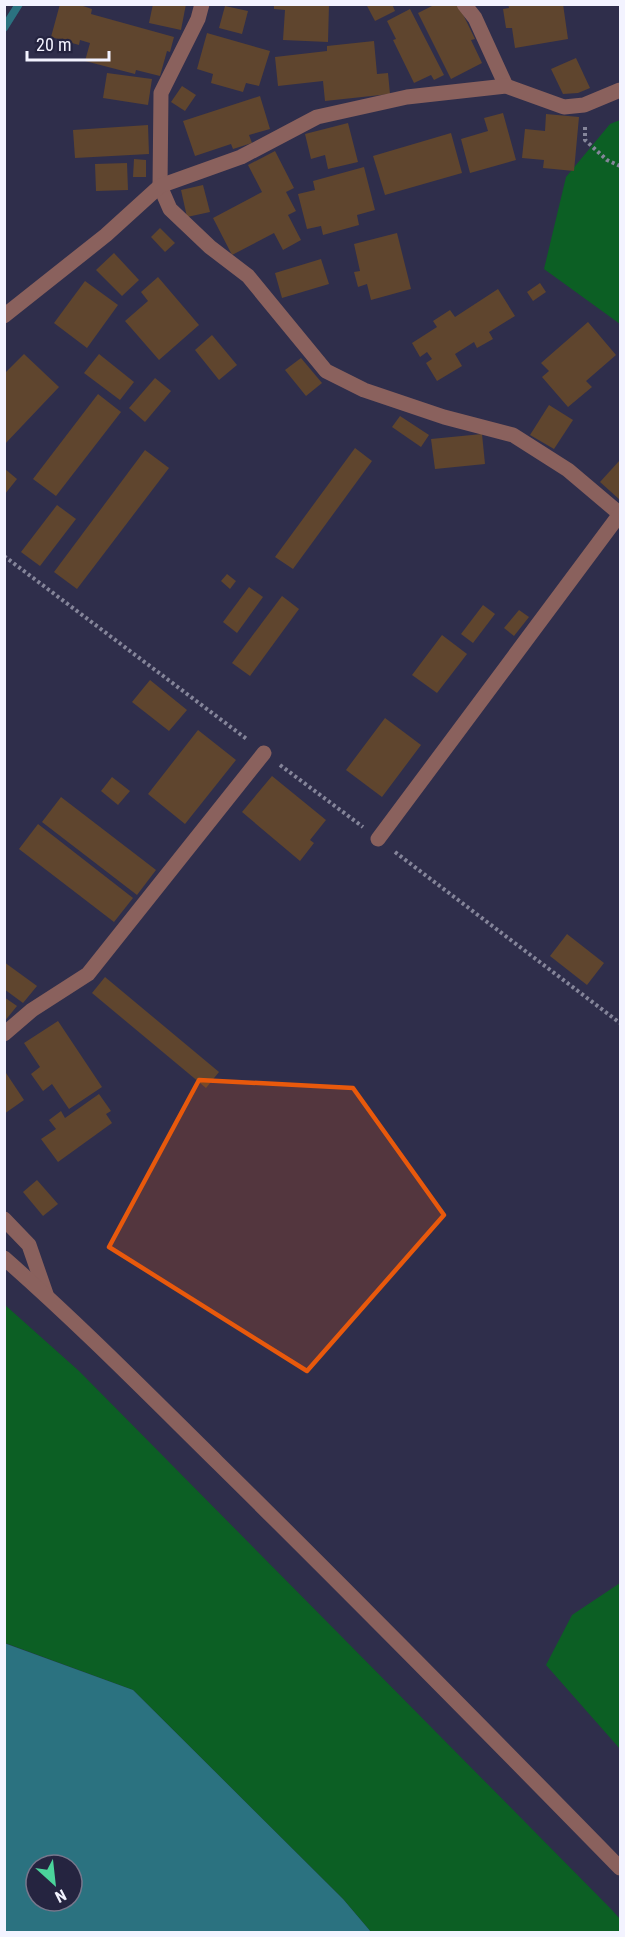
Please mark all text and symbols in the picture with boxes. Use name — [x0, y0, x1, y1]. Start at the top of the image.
scale bar — [27, 24, 110, 62]
text: 20 m — [36, 34, 71, 55]
north arrow — [24, 1853, 84, 1913]
text: N — [52, 1885, 69, 1907]

